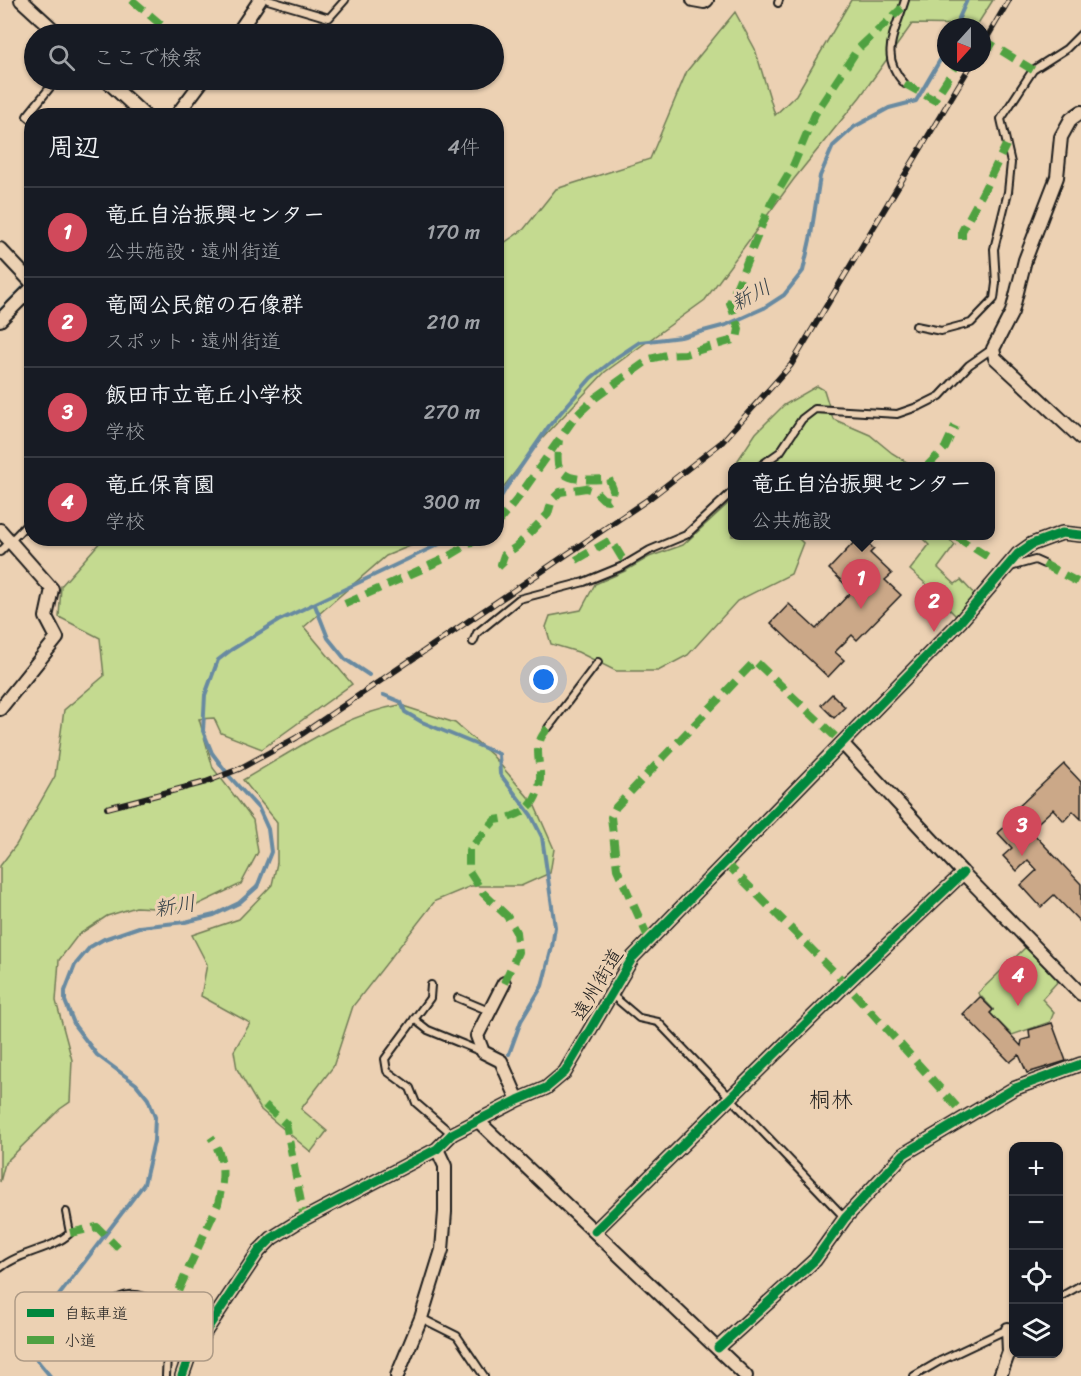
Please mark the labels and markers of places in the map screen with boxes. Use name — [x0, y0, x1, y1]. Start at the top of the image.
pin: 1 — [842, 560, 880, 609]
pin: 2 — [914, 582, 954, 632]
pin: 3 — [1002, 806, 1042, 856]
pin: 4 — [998, 956, 1038, 1006]

